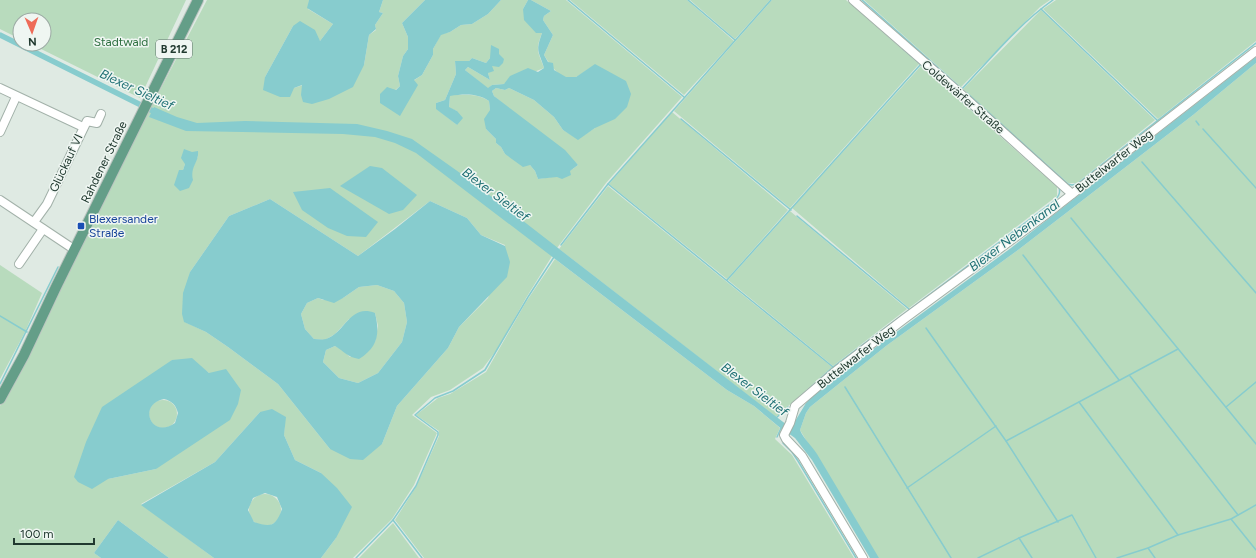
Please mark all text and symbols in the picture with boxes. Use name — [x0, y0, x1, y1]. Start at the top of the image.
north arrow — [12, 12, 52, 52]
text: N — [28, 35, 37, 48]
park label: Stadtwald — [94, 35, 148, 49]
road number: B 212 — [156, 40, 192, 58]
street label: Coldewärfer Straße — [919, 57, 1007, 137]
water label: Blexer Sieltief — [97, 66, 177, 114]
street label: Rahdener Straße — [78, 118, 130, 205]
street label: Buttelwarfer Weg — [1073, 126, 1155, 196]
street label: Glückauf VI — [46, 132, 86, 194]
water label: Blexer Sieltief — [459, 164, 533, 225]
water label: Blexer Nebenkanal — [966, 196, 1063, 274]
place label: Blexersander Straße — [89, 212, 158, 240]
marker: Blexersander Straße — [76, 221, 86, 231]
street label: Buttelwarfer Weg — [815, 322, 897, 392]
water label: Blexer Sieltief — [718, 359, 792, 420]
scale bar — [14, 520, 94, 546]
text: 100 m — [20, 527, 54, 541]

